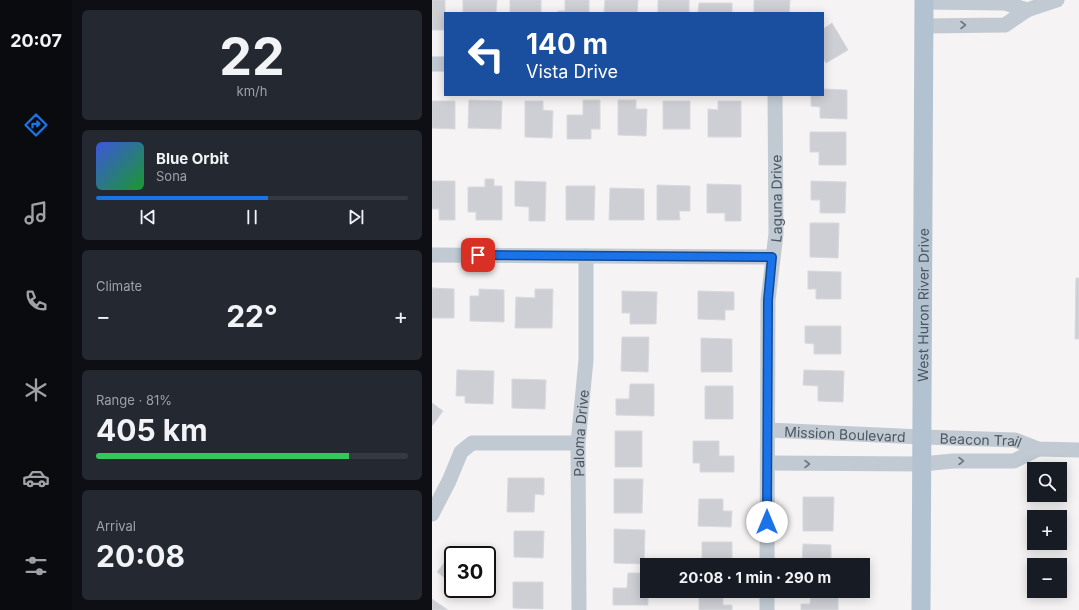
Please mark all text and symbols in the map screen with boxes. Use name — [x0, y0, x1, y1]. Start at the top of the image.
one-way arrow — [960, 21, 966, 30]
text: 22 — [219, 25, 285, 88]
text: 140 m — [526, 27, 608, 61]
icon: left — [460, 28, 512, 80]
text: 20:07 — [10, 30, 62, 51]
text: Vista Drive — [526, 61, 618, 82]
text: km/h — [237, 83, 267, 99]
icon: directions — [22, 111, 50, 139]
text: Blue Orbit — [156, 149, 229, 168]
street label: Laguna Drive — [767, 155, 785, 243]
text: Sona — [156, 168, 187, 184]
icon: music — [22, 199, 50, 227]
icon: previous — [137, 206, 159, 228]
icon: pause — [241, 206, 263, 228]
icon: next — [345, 206, 367, 228]
street label: West Huron River Drive — [914, 228, 931, 382]
pin — [461, 238, 495, 272]
icon: arrive — [467, 244, 489, 266]
text: Climate — [96, 278, 142, 294]
icon: phone — [22, 287, 50, 315]
text: 22° — [226, 298, 278, 334]
text: − — [96, 303, 111, 329]
text: + — [393, 303, 408, 329]
icon: climate — [22, 376, 50, 404]
street label: Paloma Drive — [569, 389, 592, 477]
text: Range · 81% — [96, 392, 172, 408]
text: 405 km — [96, 412, 208, 448]
street label: Mission Boulevard — [784, 422, 906, 445]
street label: Beacon Trail — [939, 429, 1025, 450]
one-way arrow — [958, 457, 964, 465]
one-way arrow — [804, 460, 810, 468]
map controls — [1027, 462, 1067, 598]
button: search — [1027, 462, 1067, 502]
icon: car — [22, 464, 50, 492]
position arrow — [746, 501, 788, 543]
button: + — [1027, 510, 1067, 550]
text: Arrival — [96, 518, 136, 534]
text: 20:08 — [96, 538, 185, 574]
speed limit sign: 30 — [444, 546, 496, 598]
icon: filters — [22, 552, 50, 580]
button: − — [1027, 558, 1067, 598]
text: 20:08 · 1 min · 290 m — [679, 568, 831, 587]

